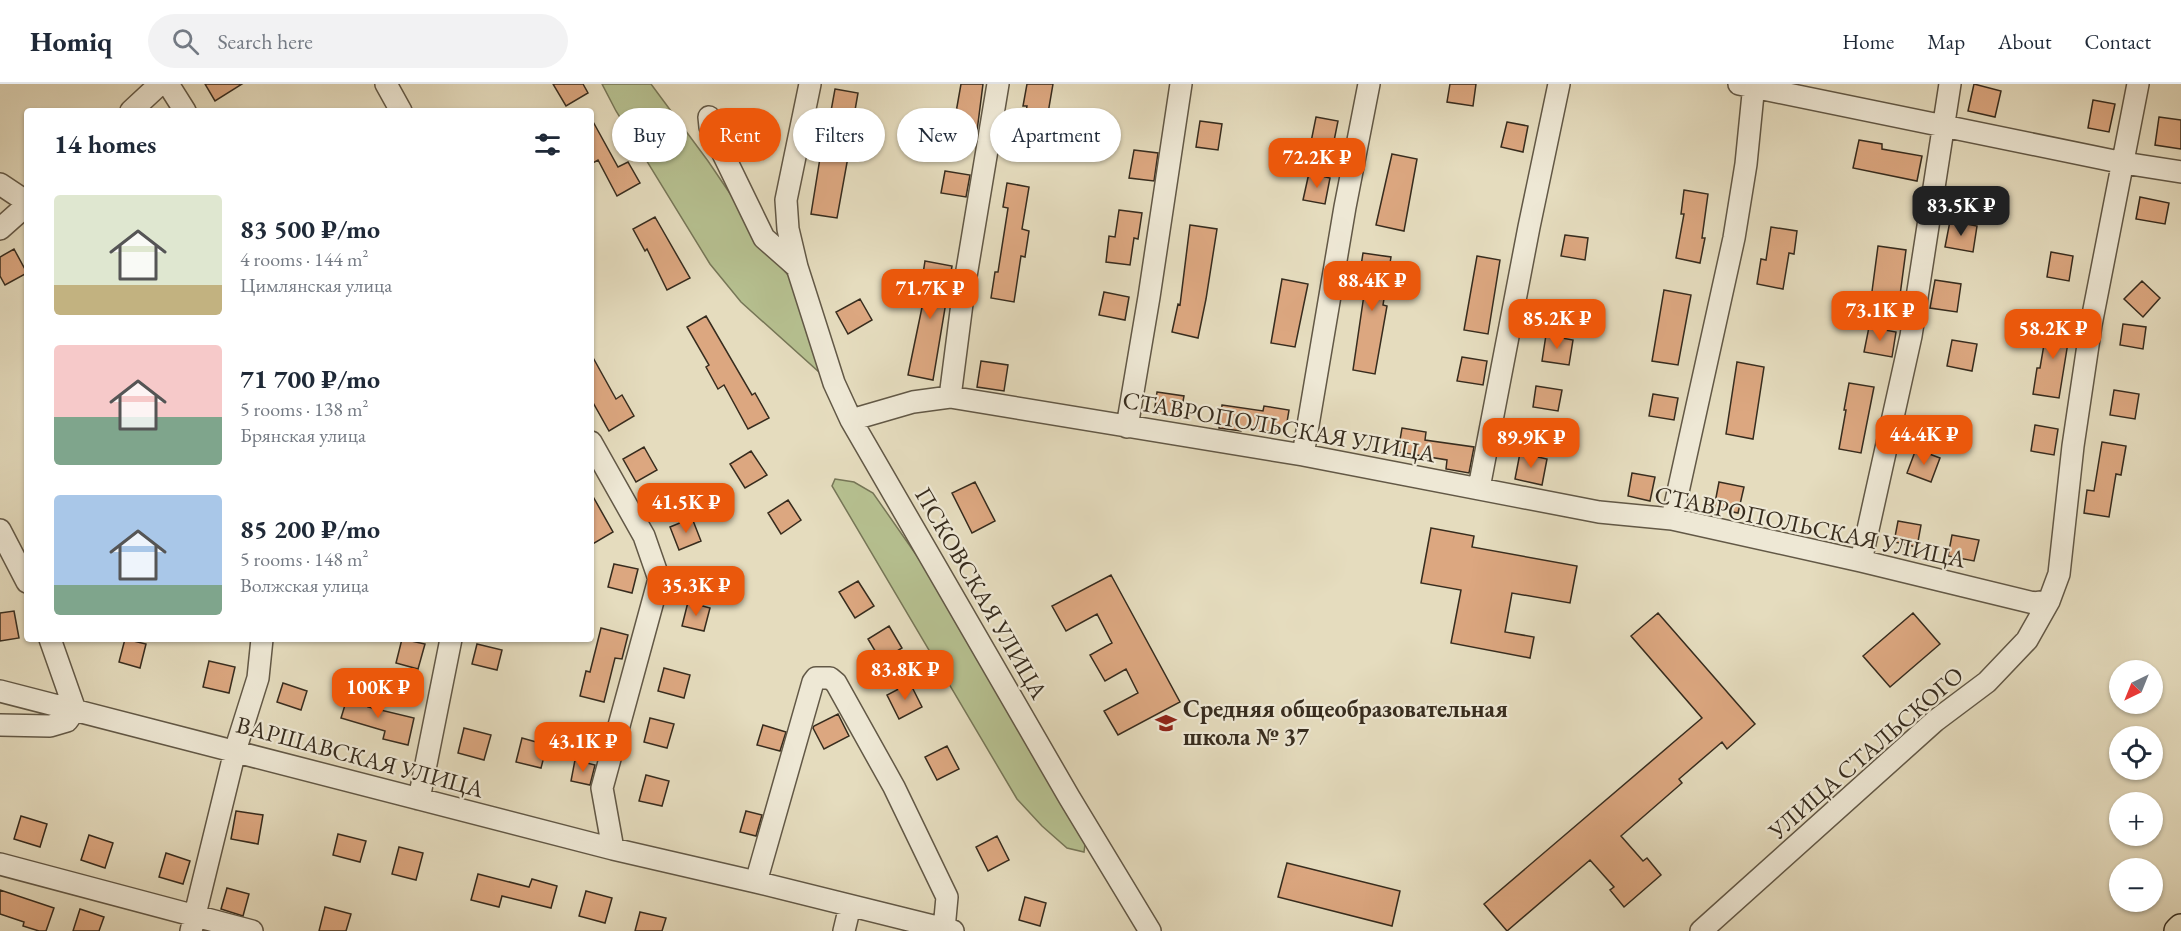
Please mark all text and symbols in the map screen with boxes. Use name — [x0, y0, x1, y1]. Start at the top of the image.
search box — [148, 14, 568, 68]
text: Homiq — [30, 23, 112, 59]
icon: search — [169, 25, 202, 58]
text: Search here — [217, 27, 313, 56]
text: Home — [1842, 28, 1894, 55]
text: Map — [1927, 28, 1965, 55]
text: About — [1998, 28, 2051, 55]
text: Contact — [2084, 28, 2151, 55]
chip: Buy — [612, 108, 687, 162]
chip: Rent — [699, 108, 781, 162]
chip: Filters — [793, 108, 885, 162]
chip: New — [897, 108, 978, 162]
chip: Apartment — [990, 108, 1121, 162]
text: 14 homes — [54, 127, 156, 161]
icon: filters — [531, 128, 564, 161]
pin: 72.2K ₽ — [1262, 138, 1372, 189]
text: 72.2K ₽ — [1283, 144, 1351, 170]
pin: 83.5K ₽ — [1906, 186, 2016, 237]
text: 83.5K ₽ — [1927, 192, 1995, 218]
text: 83 500 ₽/mo — [240, 212, 380, 246]
icon: home — [102, 219, 174, 291]
text: 4 rooms · 144 m² — [240, 246, 368, 272]
pin: 88.4K ₽ — [1317, 261, 1427, 312]
text: 88.4K ₽ — [1338, 267, 1406, 293]
pin: 71.7K ₽ — [875, 269, 985, 320]
text: Цимлянская улица — [240, 272, 392, 298]
text: 71.7K ₽ — [896, 275, 964, 301]
pin: 73.1K ₽ — [1825, 291, 1935, 342]
text: 73.1K ₽ — [1846, 297, 1914, 323]
pin: 85.2K ₽ — [1502, 299, 1612, 350]
text: 85.2K ₽ — [1523, 305, 1591, 331]
pin: 58.2K ₽ — [1998, 309, 2108, 360]
text: 58.2K ₽ — [2019, 315, 2087, 341]
text: 71 700 ₽/mo — [240, 362, 380, 396]
icon: home — [102, 369, 174, 441]
street label: СТАВРОПОЛЬСКАЯ УЛИЦА — [1120, 384, 1438, 469]
text: 5 rooms · 138 m² — [240, 396, 368, 422]
pin: 44.4K ₽ — [1869, 415, 1979, 466]
pin: 89.9K ₽ — [1476, 418, 1586, 469]
text: 44.4K ₽ — [1890, 421, 1958, 447]
text: Брянская улица — [240, 422, 366, 448]
text: 89.9K ₽ — [1497, 424, 1565, 450]
street label: СТАВРОПОЛЬСКАЯ УЛИЦА — [1652, 478, 1969, 575]
street label: ПСКОВСКАЯ УЛИЦА — [908, 481, 1055, 705]
pin: 41.5K ₽ — [631, 483, 741, 534]
text: 41.5K ₽ — [652, 489, 720, 515]
text: 85 200 ₽/mo — [240, 512, 380, 546]
icon: home — [102, 519, 174, 591]
text: 5 rooms · 148 m² — [240, 546, 368, 572]
pin: 35.3K ₽ — [641, 566, 751, 617]
text: Волжская улица — [240, 572, 369, 598]
text: 35.3K ₽ — [662, 572, 730, 598]
pin: 83.8K ₽ — [850, 650, 960, 701]
text: 83.8K ₽ — [871, 656, 939, 682]
street label: УЛИЦА СТАЛЬСКОГО — [1761, 659, 1970, 847]
north arrow — [2109, 660, 2163, 714]
map controls — [2109, 660, 2163, 912]
pin: 100K ₽ — [329, 668, 427, 719]
text: 100K ₽ — [346, 674, 410, 700]
place label: Средняя общеобразовательная школа № 37 — [1183, 693, 1508, 752]
street label: ВАРШАВСКАЯ УЛИЦА — [233, 709, 488, 805]
school or university icon: Средняя общеобразовательная школа № 37 — [1154, 711, 1178, 735]
pin: 43.1K ₽ — [528, 722, 638, 773]
button: locate — [2109, 726, 2163, 780]
text: 43.1K ₽ — [549, 728, 617, 754]
button: + — [2109, 792, 2163, 846]
button: − — [2109, 858, 2163, 912]

